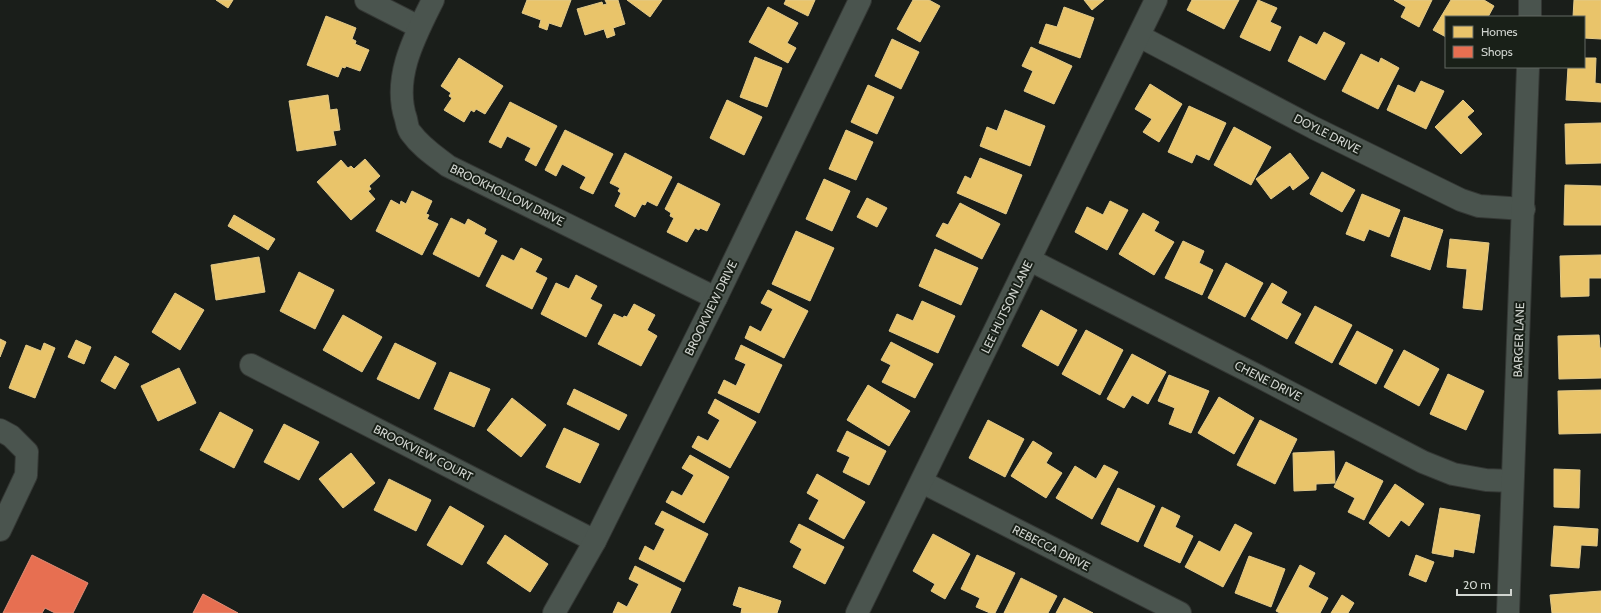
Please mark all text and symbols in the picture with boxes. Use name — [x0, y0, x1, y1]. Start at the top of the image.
legend — [1445, 16, 1585, 68]
text: Homes — [1481, 24, 1518, 39]
text: Shops — [1481, 44, 1513, 59]
street label: DOYLE DRIVE — [1291, 110, 1363, 157]
street label: BROOKHOLLOW DRIVE — [448, 160, 567, 229]
street label: BROOKVIEW DRIVE — [681, 258, 740, 358]
street label: LEE HUTSON LANE — [978, 258, 1036, 356]
street label: BARGER LANE — [1510, 302, 1527, 378]
street label: CHENE DRIVE — [1232, 357, 1305, 404]
street label: BROOKVIEW COURT — [371, 421, 476, 484]
street label: REBECCA DRIVE — [1010, 522, 1093, 574]
scale bar — [1457, 571, 1511, 597]
text: 20 m — [1463, 577, 1491, 592]

